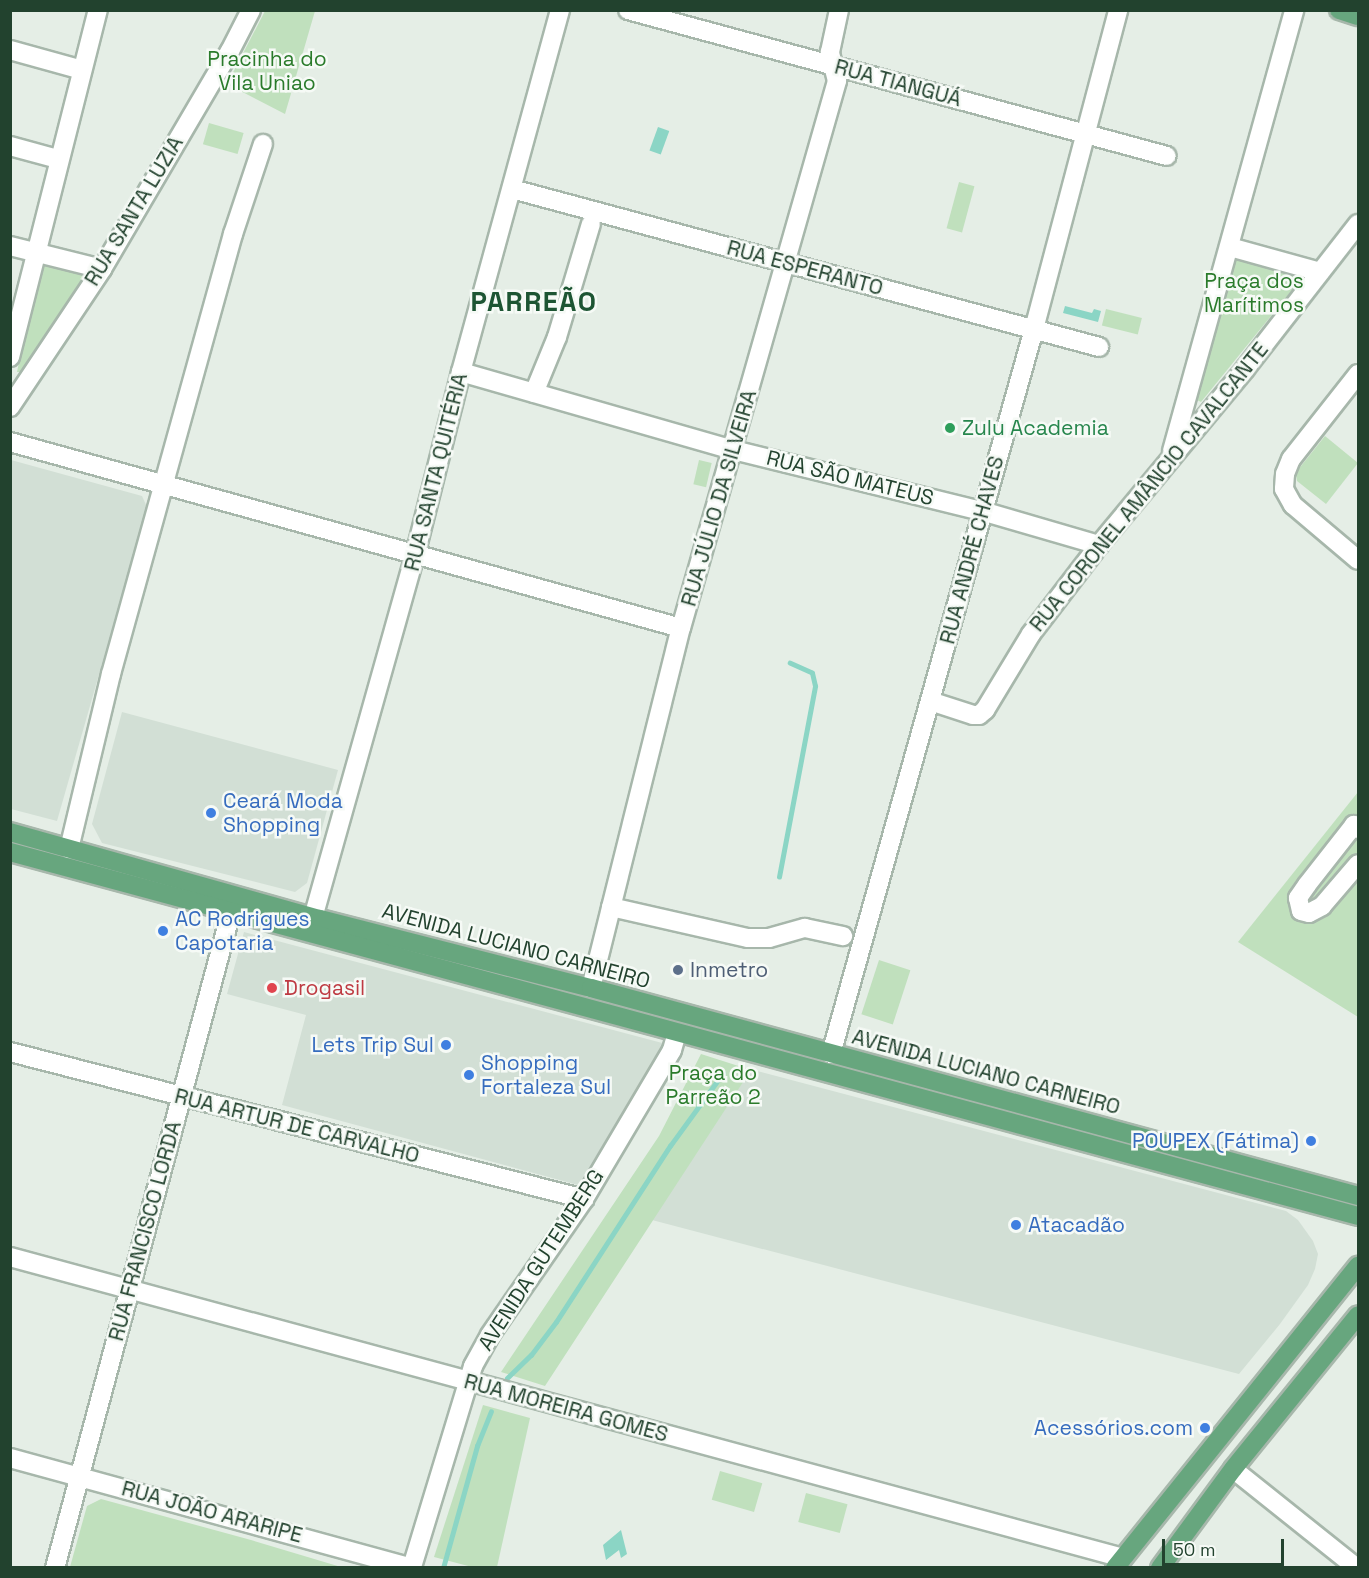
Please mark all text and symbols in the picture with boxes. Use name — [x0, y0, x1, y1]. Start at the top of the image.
park label: Pracinha do Vila Uniao — [207, 46, 327, 96]
street label: RUA TIANGUÁ — [831, 54, 965, 112]
street label: RUA SANTA LUZIA — [79, 131, 189, 291]
street label: RUA ESPERANTO — [724, 235, 886, 301]
park label: Praça dos Marítimos — [1204, 268, 1304, 318]
district label: PARREÃO — [471, 286, 597, 318]
street label: RUA CORONEL AMÂNCIO CAVALCANTE — [1024, 337, 1274, 637]
street label: RUA SANTA QUITÉRIA — [399, 370, 473, 574]
street label: RUA JÚLIO DA SILVEIRA — [676, 387, 762, 609]
place label: Zulu Academia — [962, 415, 1109, 441]
marker: Zulu Academia — [943, 421, 957, 435]
street label: RUA SÃO MATEUS — [764, 445, 936, 511]
street label: RUA ANDRÉ CHAVES — [935, 453, 1009, 647]
place label: Ceará Moda Shopping — [223, 788, 343, 838]
marker: Ceará Moda Shopping — [204, 806, 218, 820]
street label: AVENIDA LUCIANO CARNEIRO — [379, 898, 653, 994]
place label: AC Rodrigues Capotaria — [175, 906, 310, 956]
marker: AC Rodrigues Capotaria — [156, 924, 170, 938]
place label: Inmetro — [690, 957, 768, 983]
marker: Inmetro — [671, 963, 685, 977]
place label: Drogasil — [284, 975, 365, 1001]
marker: Drogasil — [265, 981, 279, 995]
street label: AVENIDA LUCIANO CARNEIRO — [849, 1024, 1123, 1120]
place label: Lets Trip Sul — [311, 1032, 434, 1058]
marker: Lets Trip Sul — [439, 1038, 453, 1052]
place label: Shopping Fortaleza Sul — [481, 1050, 611, 1100]
park label: Praça do Parreão 2 — [665, 1060, 761, 1110]
marker: Shopping Fortaleza Sul — [462, 1068, 476, 1082]
street label: RUA ARTUR DE CARVALHO — [172, 1083, 422, 1169]
street label: RUA FRANCISCO LORDA — [103, 1118, 187, 1344]
place label: POUPEX (Fátima) — [1132, 1128, 1299, 1154]
marker: POUPEX (Fátima) — [1304, 1134, 1318, 1148]
street label: AVENIDA GUTEMBERG — [473, 1165, 609, 1355]
place label: Atacadão — [1028, 1212, 1125, 1238]
marker: Atacadão — [1009, 1218, 1023, 1232]
street label: RUA MOREIRA GOMES — [461, 1369, 671, 1447]
place label: Acessórios.com — [1034, 1415, 1193, 1441]
marker: Acessórios.com — [1198, 1421, 1212, 1435]
street label: RUA JOÃO ARARIPE — [119, 1476, 305, 1548]
scale bar — [1165, 1527, 1286, 1565]
text: 50 m — [1173, 1538, 1215, 1561]

